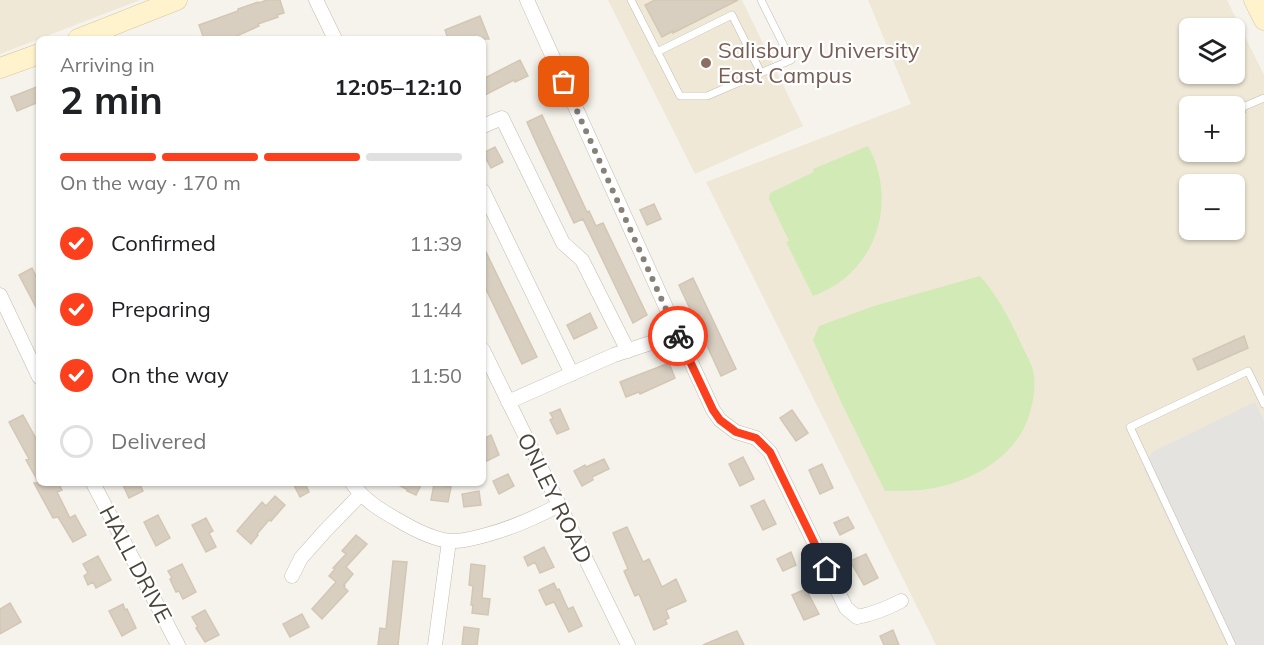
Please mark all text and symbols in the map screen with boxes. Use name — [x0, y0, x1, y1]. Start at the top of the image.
map controls — [1179, 18, 1245, 240]
button: layers — [1179, 18, 1245, 84]
place label: Salisbury University East Campus — [718, 36, 920, 89]
text: Arriving in — [60, 52, 155, 77]
pin — [538, 56, 589, 107]
marker: Salisbury University East Campus — [699, 56, 713, 70]
icon: bag — [547, 65, 580, 98]
text: 12:05–12:10 — [334, 73, 462, 101]
text: 2 min — [60, 75, 163, 124]
button: + — [1179, 96, 1245, 162]
text: On the way · 170 m — [60, 170, 241, 195]
button: − — [1179, 174, 1245, 240]
icon: check — [60, 227, 93, 260]
text: Confirmed — [111, 229, 216, 257]
text: 11:39 — [409, 231, 462, 256]
icon: check — [60, 293, 93, 326]
text: Preparing — [111, 295, 211, 323]
text: 11:44 — [409, 297, 462, 322]
courier — [648, 306, 708, 366]
icon: bike — [662, 320, 695, 353]
icon: check — [60, 359, 93, 392]
text: On the way — [111, 361, 229, 389]
text: 11:50 — [409, 363, 462, 388]
text: Delivered — [111, 427, 206, 455]
street label: ONLEY ROAD — [511, 428, 599, 568]
street label: HALL DRIVE — [93, 501, 179, 627]
pin — [801, 543, 852, 594]
icon: home — [810, 552, 843, 585]

